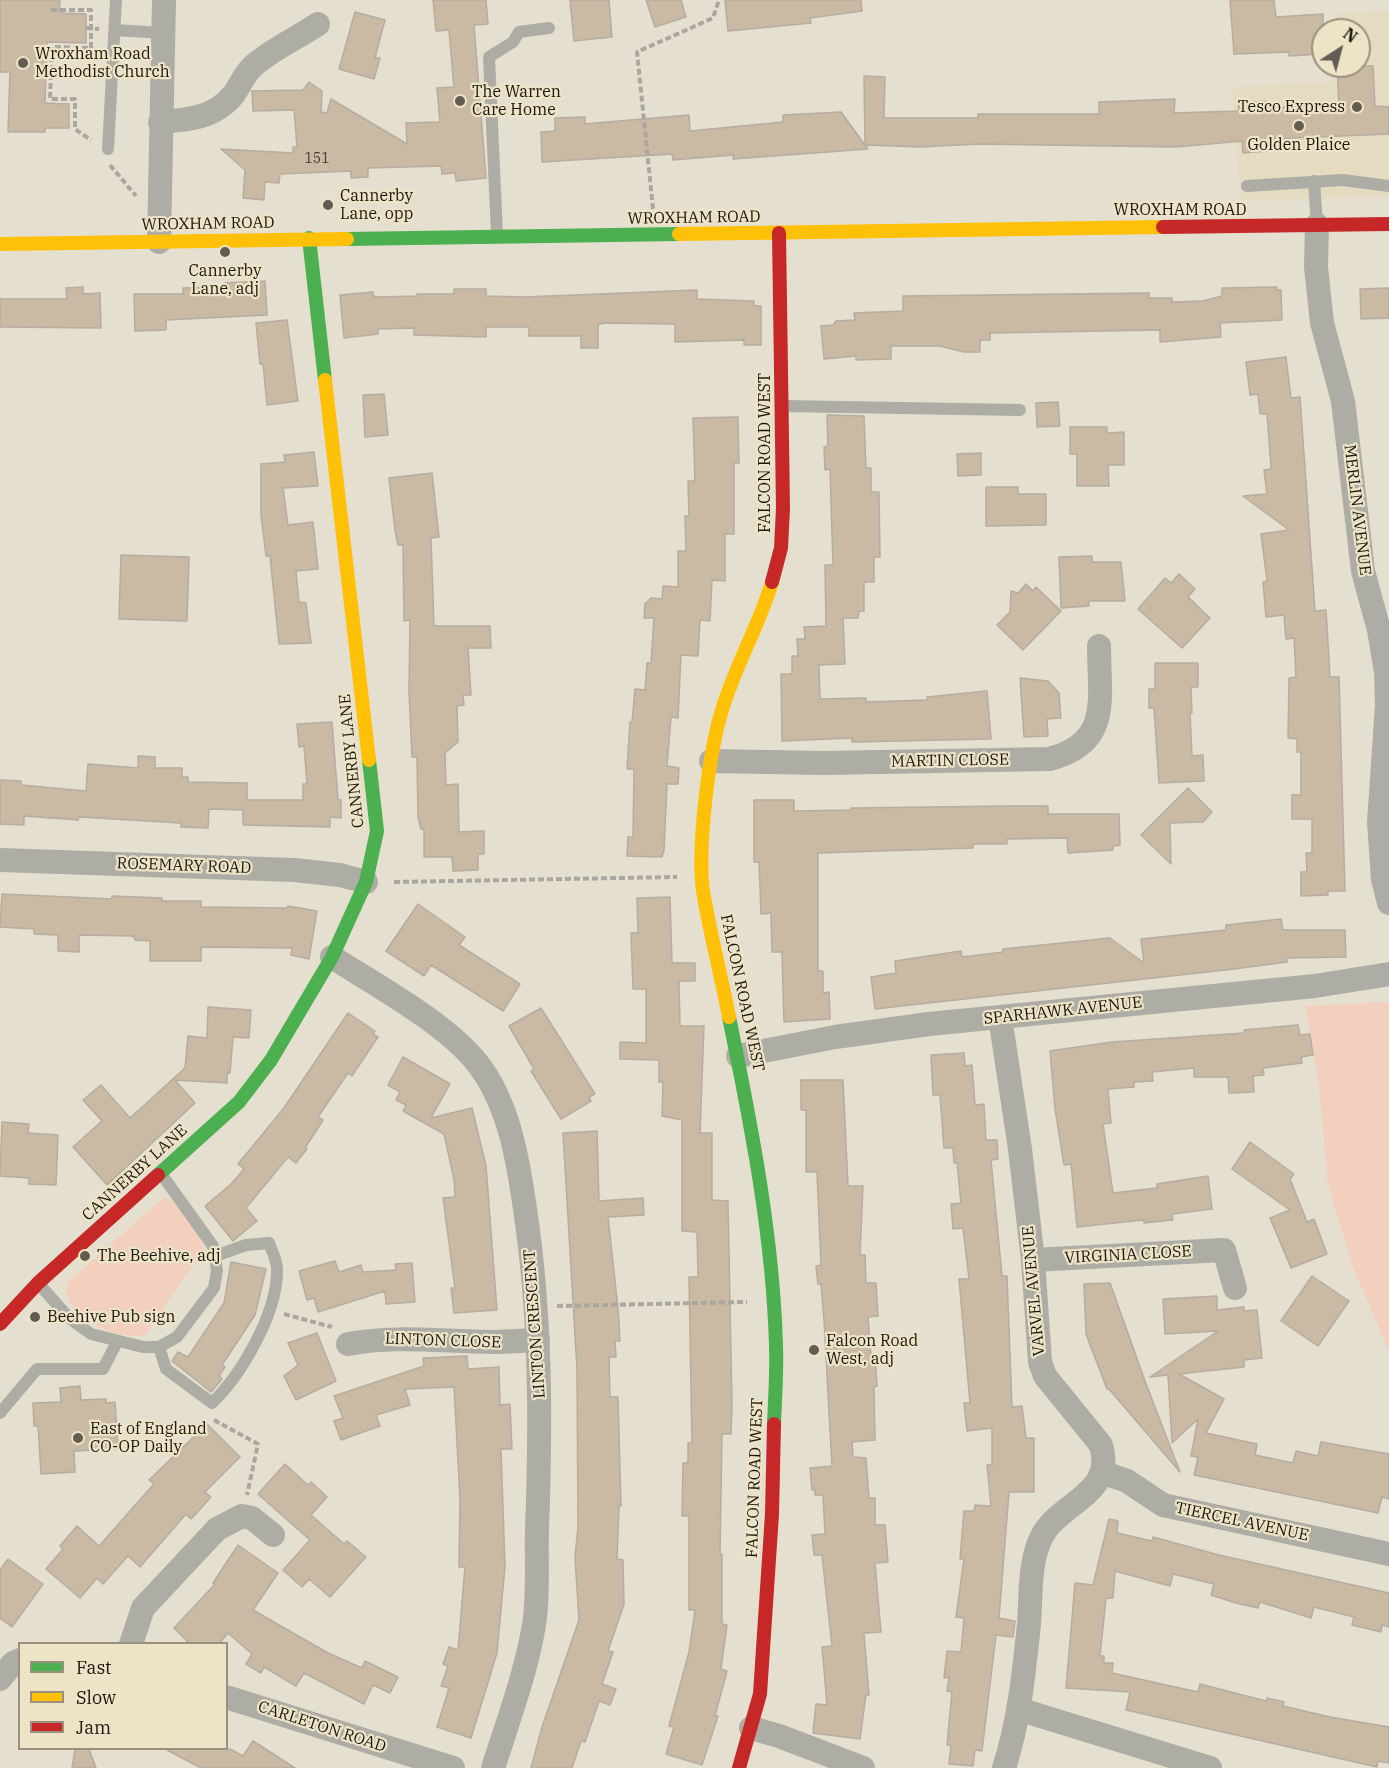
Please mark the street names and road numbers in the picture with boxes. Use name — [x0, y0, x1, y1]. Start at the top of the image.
street label: WROXHAM ROAD — [1113, 200, 1247, 220]
street label: WROXHAM ROAD — [627, 207, 761, 229]
street label: WROXHAM ROAD — [141, 213, 275, 235]
street label: FALCON ROAD WEST — [755, 373, 775, 533]
street label: MERLIN AVENUE — [1339, 443, 1375, 577]
street label: CANNERBY LANE — [335, 693, 369, 829]
street label: MARTIN CLOSE — [891, 750, 1009, 772]
street label: ROSEMARY ROAD — [116, 854, 252, 878]
street label: FALCON ROAD WEST — [716, 913, 768, 1073]
street label: SPARHAWK AVENUE — [983, 993, 1143, 1029]
street label: CANNERBY LANE — [79, 1121, 191, 1225]
street label: VARVEL AVENUE — [1019, 1225, 1049, 1357]
street label: VIRGINIA CLOSE — [1064, 1242, 1192, 1268]
street label: LINTON CRESCENT — [520, 1249, 550, 1399]
street label: LINTON CLOSE — [385, 1329, 501, 1353]
street label: FALCON ROAD WEST — [743, 1398, 767, 1558]
street label: TIERCEL AVENUE — [1173, 1498, 1311, 1546]
street label: CARLETON ROAD — [256, 1697, 388, 1757]

